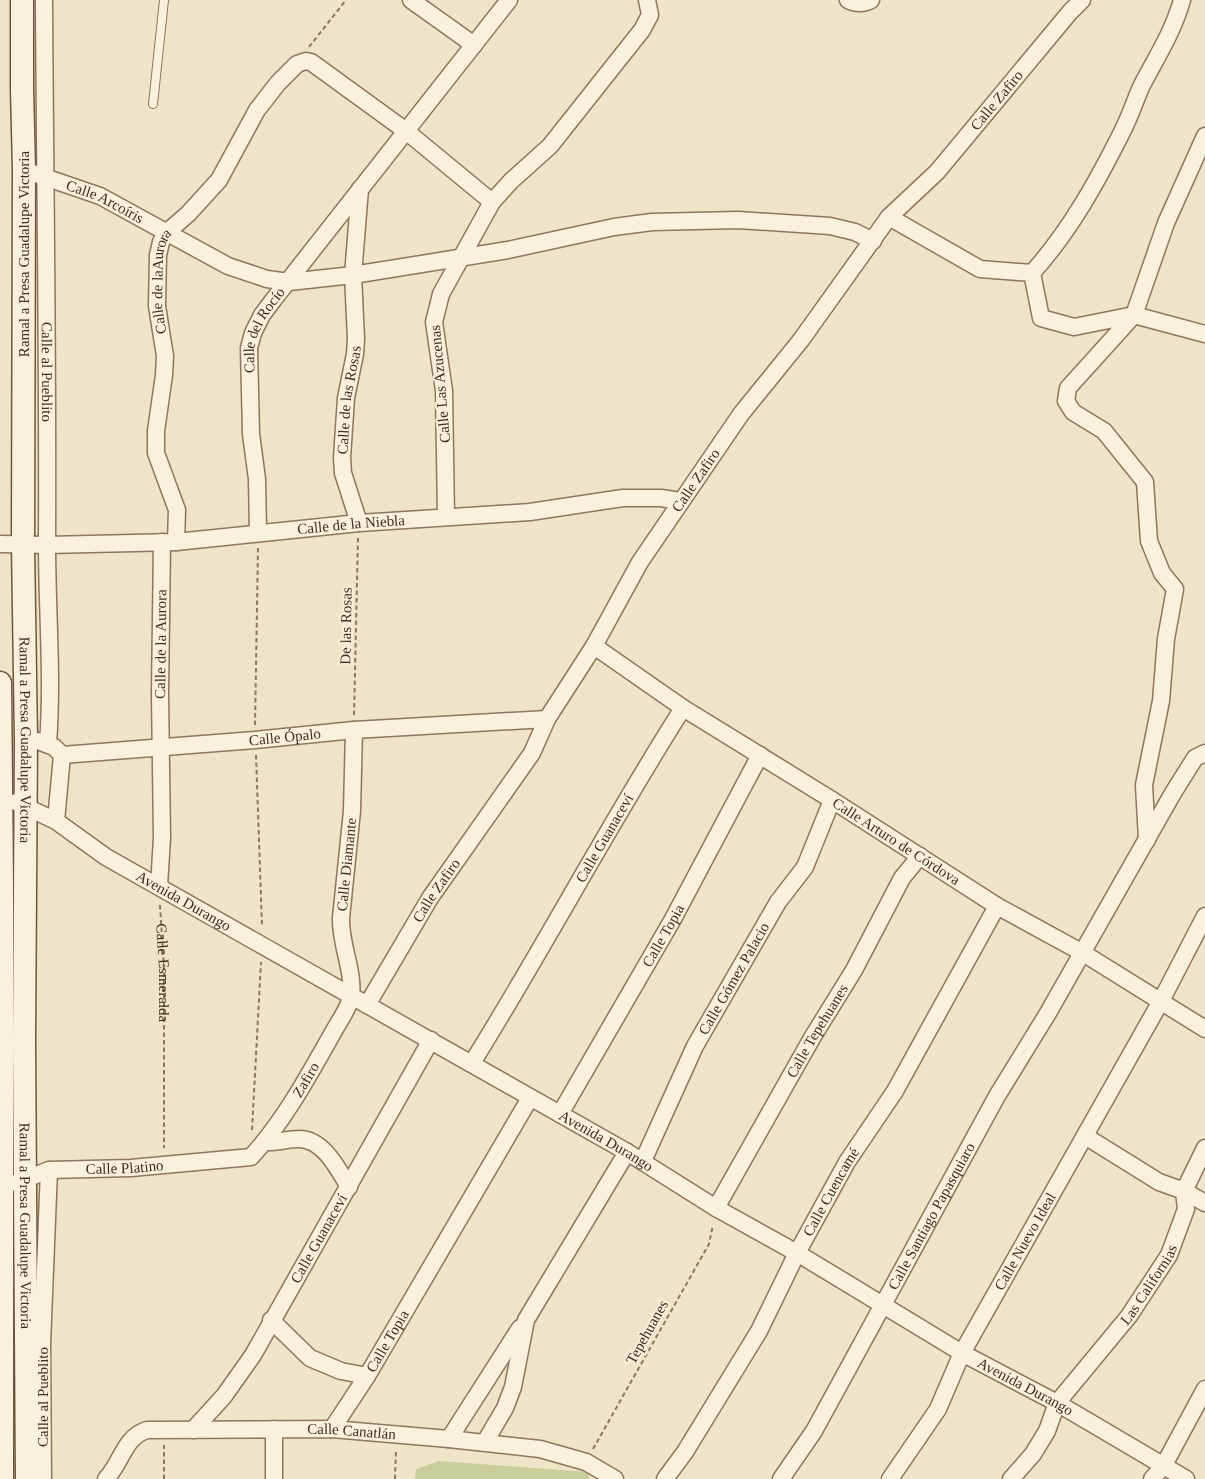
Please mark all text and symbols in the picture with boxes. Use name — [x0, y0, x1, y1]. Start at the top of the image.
street label: Calle Zafiro — [967, 67, 1026, 133]
street label: Ramal a Presa Guadalupe Victoria — [16, 151, 32, 357]
street label: Calle Arcoíris — [64, 177, 147, 226]
street label: Calle de laAurora — [149, 224, 174, 335]
street label: Calle del Rocío — [241, 284, 288, 373]
street label: Calle al Pueblito — [39, 322, 55, 422]
street label: Calle Las Azucenas — [427, 324, 453, 444]
street label: Calle de las Rosas — [334, 345, 364, 455]
street label: Calle Zafiro — [669, 446, 723, 515]
street label: Calle de la Niebla — [296, 512, 406, 537]
street label: De las Rosas — [337, 587, 355, 665]
street label: Calle de la Aurora — [152, 589, 169, 699]
street label: Ramal a Presa Guadalupe Victoria — [16, 637, 34, 844]
street label: Calle Ópalo — [248, 725, 322, 748]
street label: Calle Guanaceví — [572, 791, 636, 885]
street label: Calle Arturo de Córdova — [830, 795, 963, 888]
street label: Calle Diamante — [334, 817, 359, 912]
street label: Calle Zafiro — [410, 856, 463, 925]
street label: Avenida Durango — [133, 868, 234, 934]
street label: Calle Topia — [639, 902, 687, 970]
street label: Calle Gómez Palacio — [695, 920, 772, 1038]
street label: Calle Esmeralda — [153, 923, 172, 1023]
street label: Calle Tepehuanes — [783, 981, 851, 1080]
street label: Zafiro — [289, 1060, 322, 1100]
street label: Avenida Durango — [556, 1107, 656, 1174]
street label: Ramal a Presa Guadalupe Victoria — [17, 1123, 34, 1330]
street label: Calle Santiago Papasquiaro — [885, 1140, 978, 1292]
street label: Calle Cuencamé — [800, 1145, 862, 1239]
street label: Calle Platino — [85, 1157, 164, 1177]
street label: Calle Nuevo Ideal — [991, 1190, 1059, 1293]
street label: Calle Guanaceví — [287, 1191, 350, 1286]
street label: Las Californias — [1117, 1242, 1180, 1328]
street label: Tepehuanes — [623, 1297, 671, 1367]
street label: Calle Topia — [363, 1307, 412, 1375]
street label: Calle al Pueblito — [35, 1347, 51, 1447]
street label: Avenida Durango — [975, 1355, 1076, 1419]
street label: Calle Canatlán — [307, 1421, 397, 1442]

